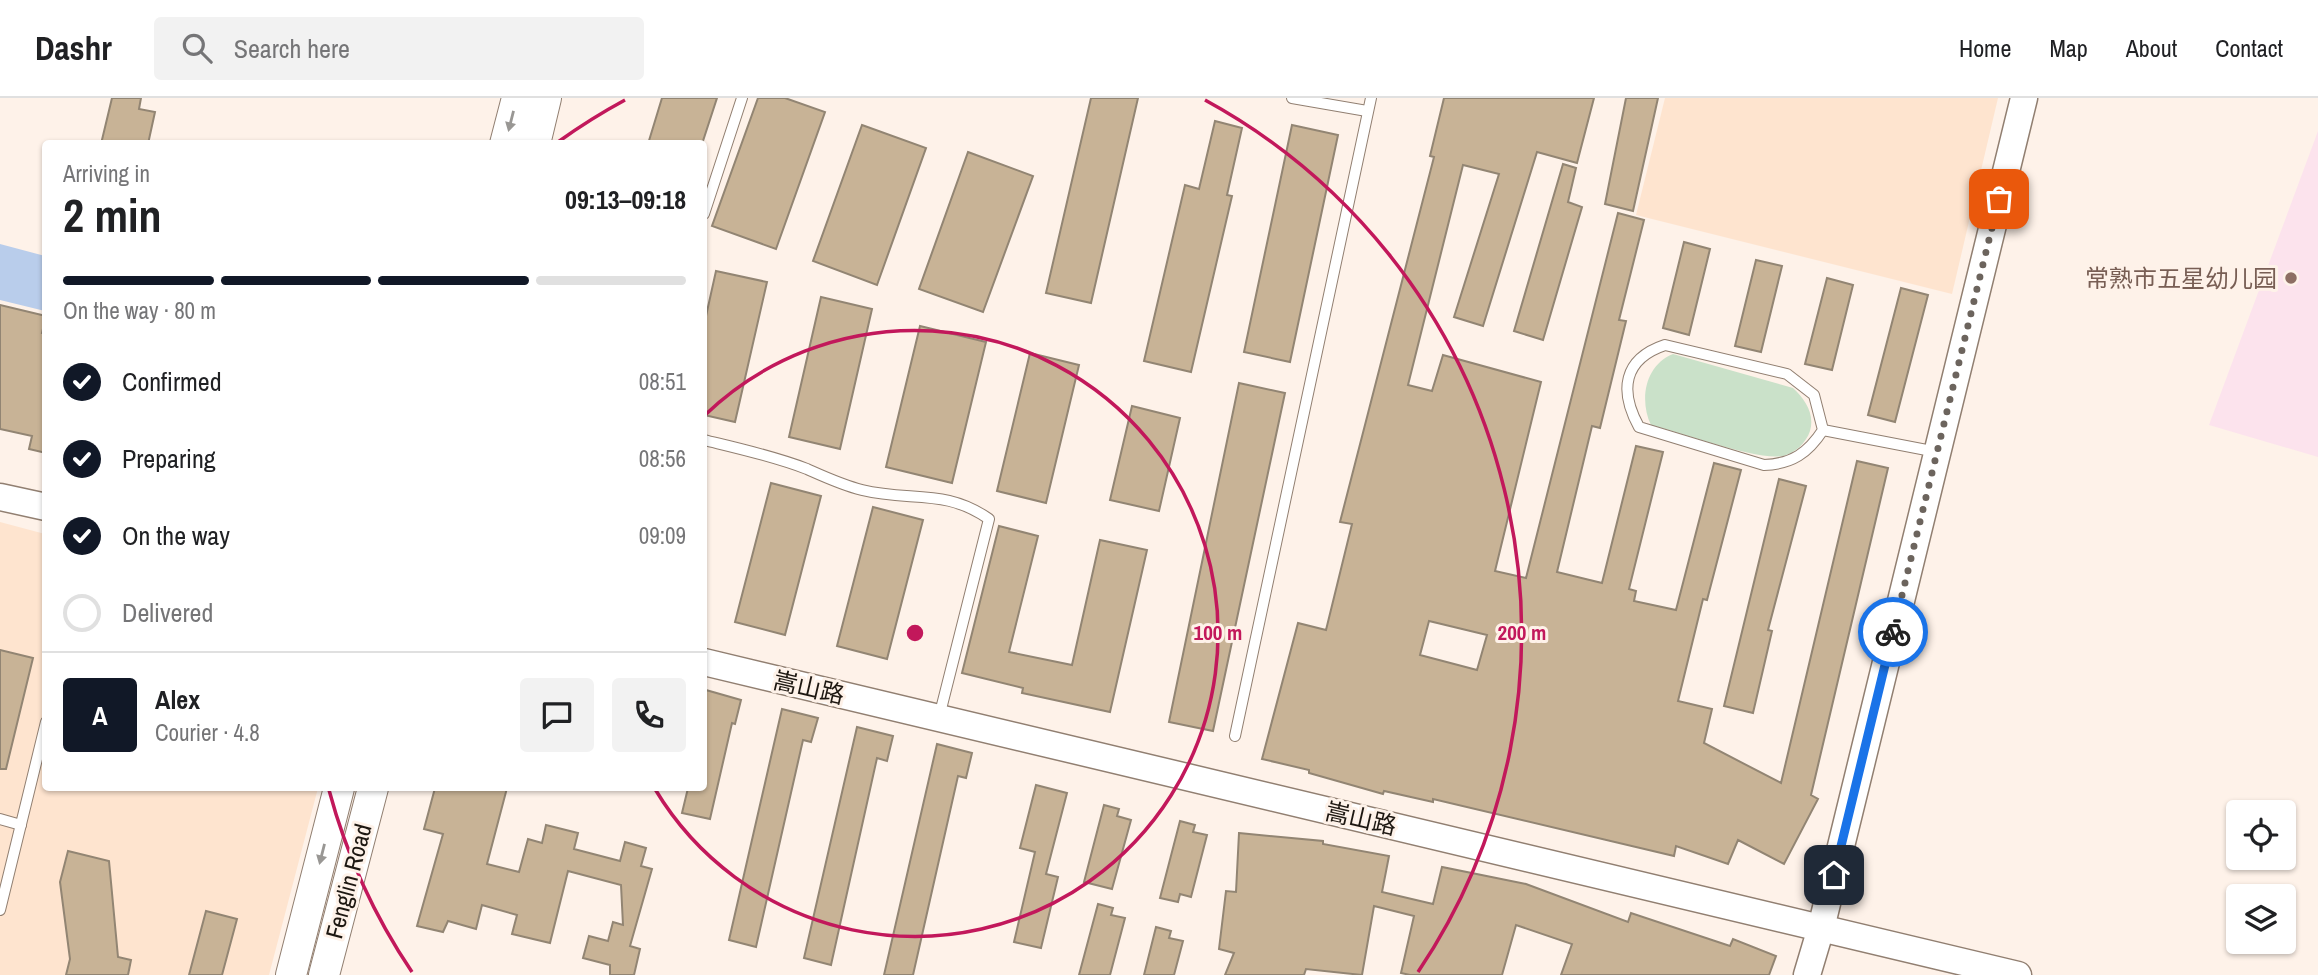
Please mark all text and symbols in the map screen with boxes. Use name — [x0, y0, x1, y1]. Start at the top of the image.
search box — [154, 17, 644, 80]
text: Dashr — [35, 26, 112, 70]
icon: search — [178, 29, 216, 67]
text: Search here — [234, 31, 350, 66]
text: Home — [1959, 32, 2011, 64]
text: Map — [2049, 32, 2088, 64]
text: About — [2126, 32, 2177, 64]
text: Contact — [2215, 32, 2283, 64]
one-way arrow — [505, 110, 516, 132]
text: Arriving in — [63, 158, 150, 189]
pin — [1969, 169, 2029, 229]
icon: bag — [1980, 180, 2018, 218]
text: 09:13–09:18 — [565, 182, 686, 217]
text: 2 min — [63, 184, 162, 246]
place label: 常熟市五星幼儿园 — [2085, 262, 2277, 294]
marker: 常熟市五星幼儿园 — [2283, 270, 2299, 286]
text: On the way · 80 m — [63, 295, 216, 326]
icon: check — [63, 363, 101, 401]
text: Confirmed — [122, 364, 222, 399]
text: 08:51 — [639, 366, 686, 397]
icon: check — [63, 440, 101, 478]
text: Preparing — [122, 441, 216, 476]
text: 08:56 — [639, 443, 686, 474]
icon: check — [63, 517, 101, 555]
text: On the way — [122, 518, 230, 553]
text: 09:09 — [639, 520, 686, 551]
text: Delivered — [122, 595, 213, 630]
courier — [1858, 597, 1928, 667]
icon: bike — [1874, 613, 1912, 651]
text: 100 m — [1194, 618, 1242, 647]
text: 200 m — [1498, 618, 1546, 647]
centre of rings — [903, 621, 927, 645]
street label: 嵩山路 — [770, 663, 848, 711]
button: chat — [520, 678, 594, 752]
button: phone — [612, 678, 686, 752]
text: Alex — [155, 682, 200, 717]
text: A — [92, 698, 108, 733]
text: Courier · 4.8 — [155, 717, 260, 748]
street label: 嵩山路 — [1322, 794, 1400, 842]
map controls — [2226, 800, 2296, 954]
button: locate — [2226, 800, 2296, 870]
street label: Fenglin Road — [317, 820, 379, 942]
one-way arrow — [316, 843, 327, 865]
pin — [1804, 845, 1864, 905]
icon: home — [1815, 856, 1853, 894]
button: layers — [2226, 884, 2296, 954]

